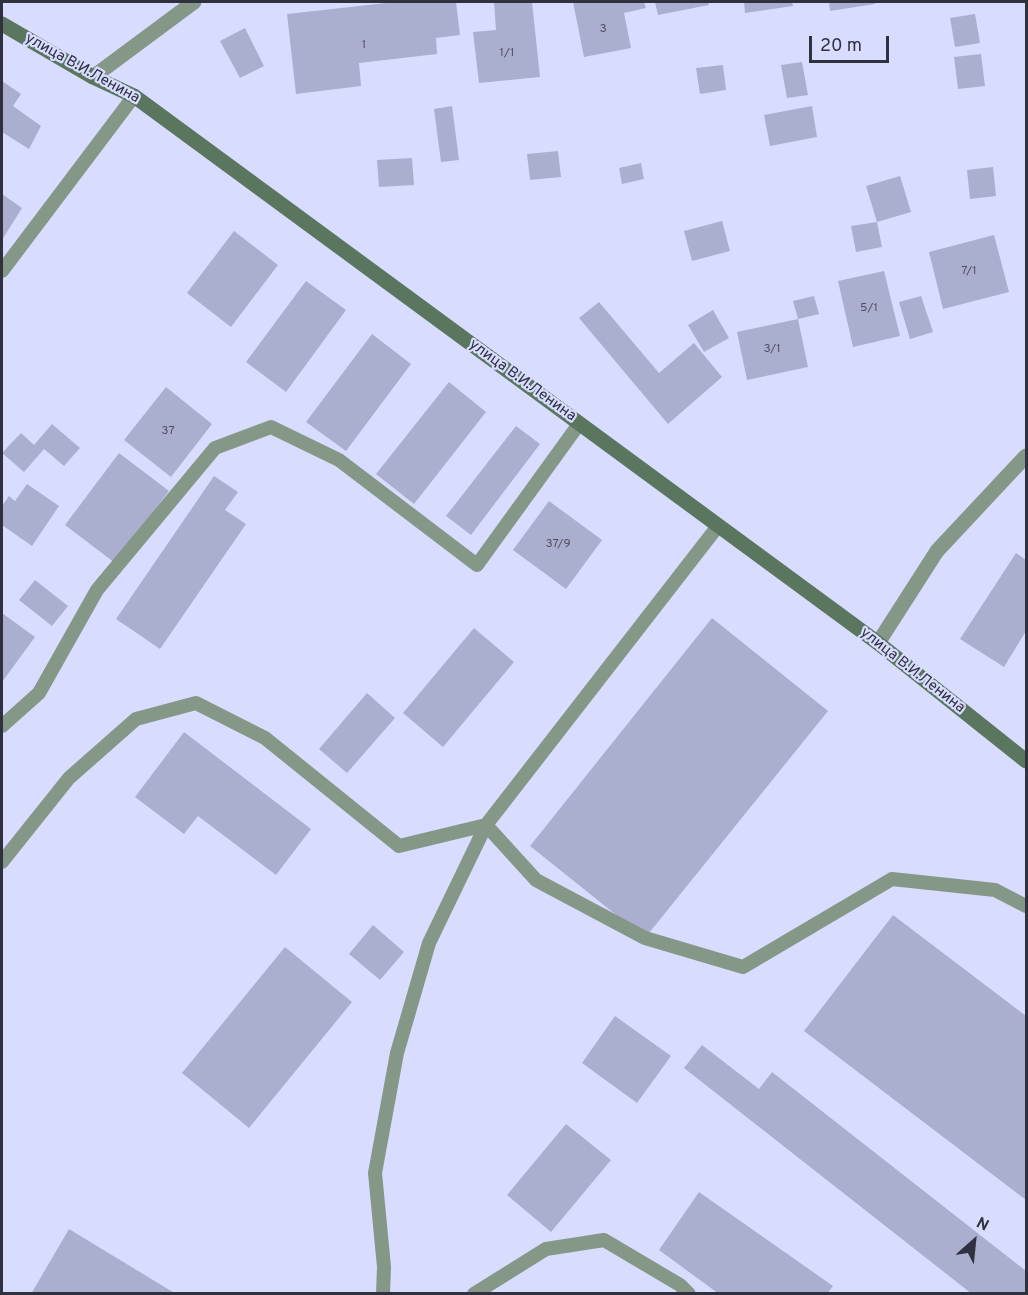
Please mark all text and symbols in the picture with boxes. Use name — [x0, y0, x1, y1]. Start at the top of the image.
house number: 3 — [599, 23, 607, 37]
scale bar — [812, 24, 892, 62]
street label: улица В.И.Ленина — [22, 30, 142, 108]
text: 20 m — [820, 35, 862, 58]
house number: 1 — [362, 39, 366, 53]
house number: 1/1 — [500, 47, 514, 61]
house number: 7/1 — [961, 265, 977, 279]
house number: 5/1 — [860, 302, 878, 316]
street label: улица В.И.Ленина — [465, 336, 579, 426]
house number: 3/1 — [763, 343, 781, 357]
house number: 37 — [161, 425, 175, 439]
house number: 37/9 — [545, 538, 571, 552]
street label: улица В.И.Ленина — [856, 624, 968, 718]
north arrow — [944, 1211, 1004, 1271]
text: N — [973, 1213, 992, 1236]

